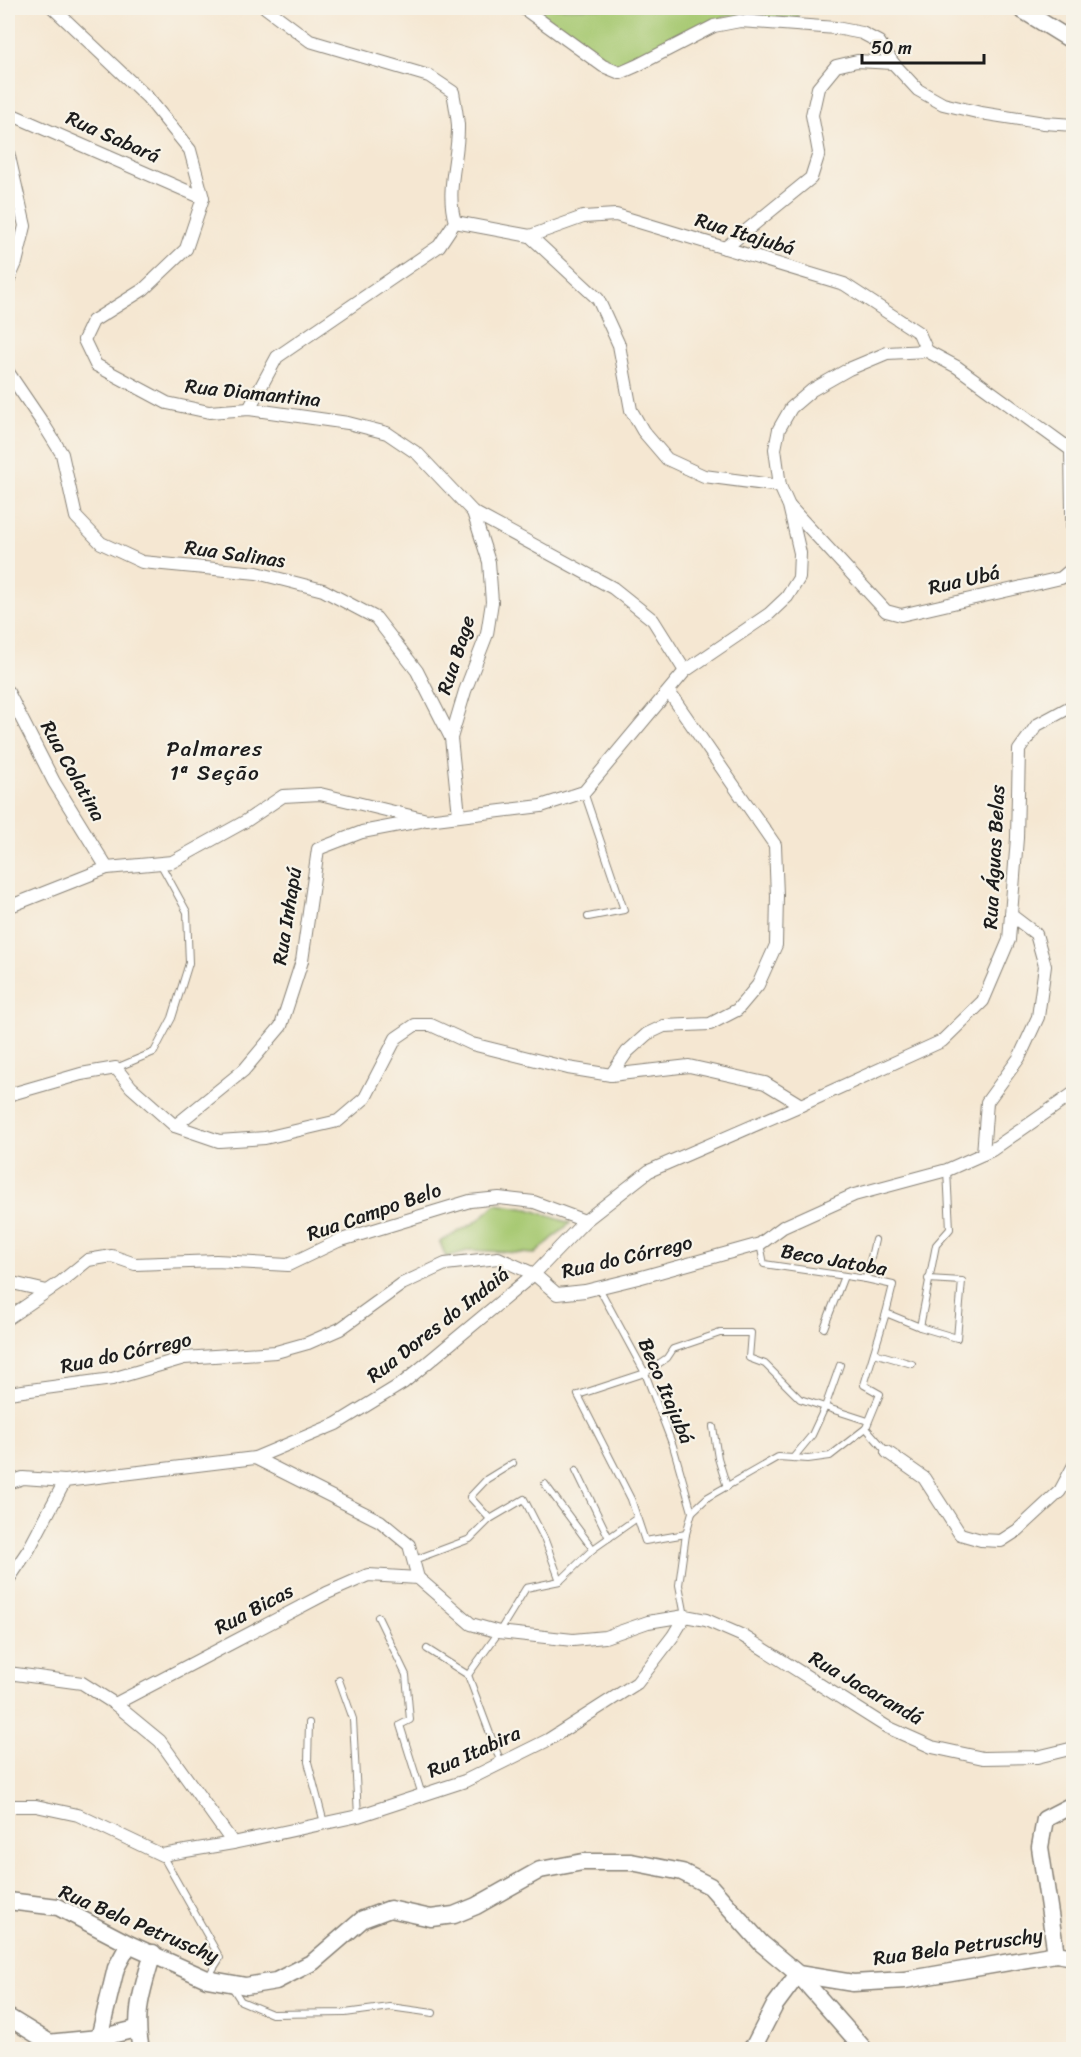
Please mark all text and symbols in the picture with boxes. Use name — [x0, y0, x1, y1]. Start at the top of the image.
scale bar — [862, 27, 984, 65]
text: 50 m — [871, 32, 912, 64]
street label: Rua Sabará — [60, 101, 166, 173]
street label: Rua Itajubá — [691, 202, 799, 266]
street label: Rua Diamantina — [183, 368, 323, 418]
street label: Rua Salinas — [183, 530, 288, 578]
street label: Rua Ubá — [925, 555, 1003, 605]
street label: Rua Bage — [427, 611, 485, 699]
street label: Rua Colatina — [31, 714, 115, 828]
district label: Palmares 1ª Seção — [166, 730, 264, 792]
street label: Rua Águas Belas — [973, 783, 1015, 930]
street label: Rua Inhapú — [262, 864, 312, 967]
street label: Rua Campo Belo — [302, 1173, 446, 1251]
street label: Rua do Córrego — [558, 1225, 696, 1289]
street label: Beco Jatoba — [778, 1233, 891, 1287]
street label: Rua Dores do Indaiá — [359, 1258, 517, 1392]
street label: Rua do Córrego — [57, 1322, 195, 1384]
street label: Beco Itajubá — [628, 1332, 704, 1450]
street label: Rua Bicas — [208, 1573, 301, 1645]
street label: Rua Jacarandá — [802, 1641, 930, 1735]
street label: Rua Itabira — [422, 1715, 527, 1788]
street label: Rua Bela Petruschy — [53, 1874, 225, 1974]
street label: Rua Bela Petruschy — [871, 1918, 1046, 1976]

